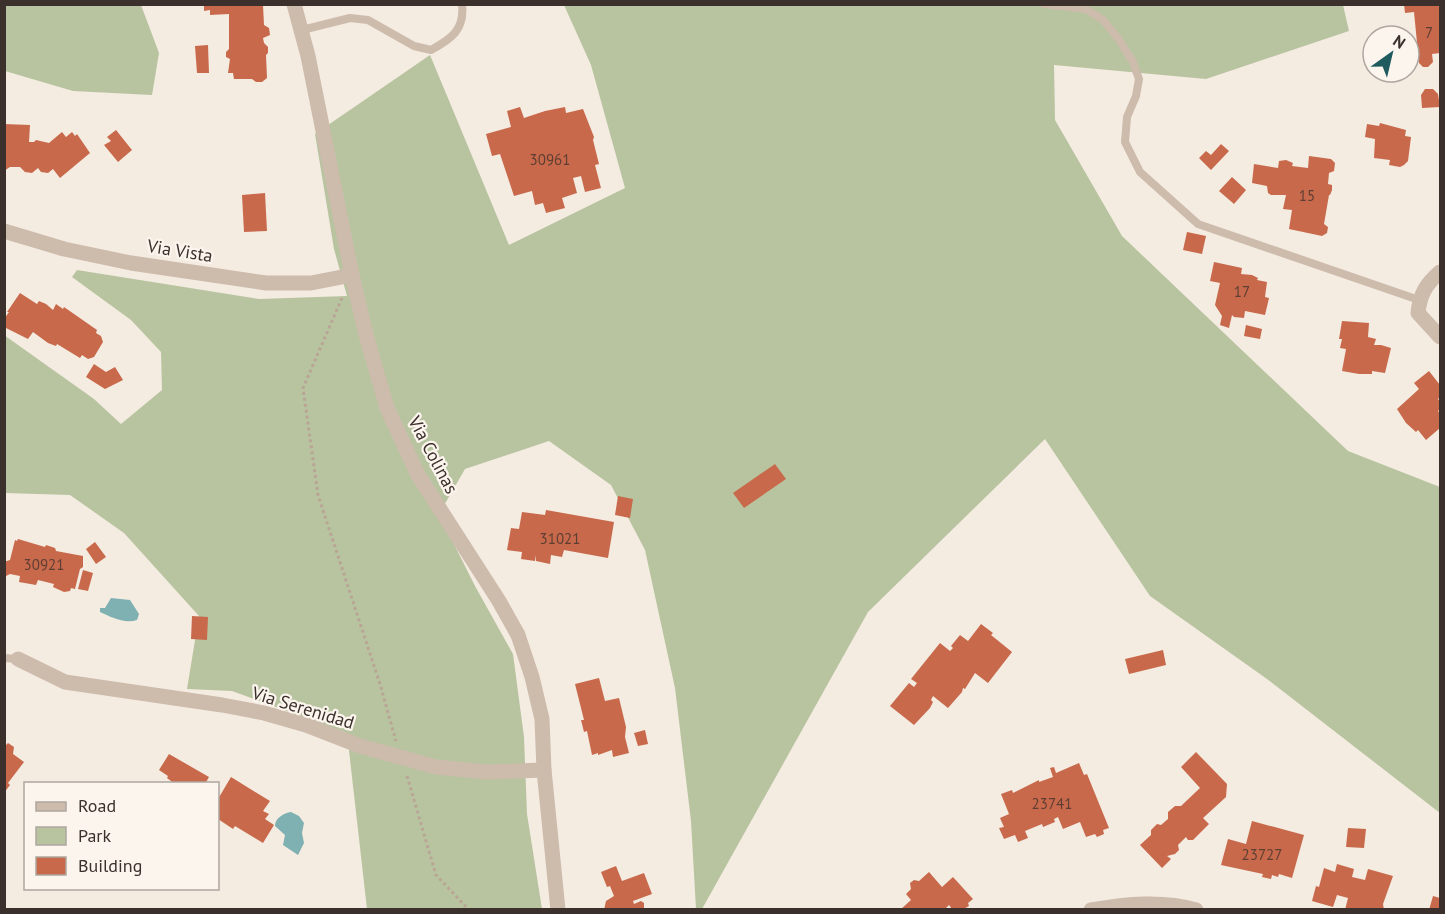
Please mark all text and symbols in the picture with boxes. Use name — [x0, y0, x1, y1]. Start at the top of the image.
house number: 7 — [1425, 23, 1433, 42]
north arrow — [1361, 24, 1421, 84]
text: N — [1389, 30, 1409, 53]
house number: 30961 — [530, 150, 570, 169]
house number: 15 — [1299, 186, 1315, 205]
street label: Via Vista — [145, 234, 214, 267]
house number: 17 — [1234, 282, 1250, 301]
street label: Via Colinas — [403, 411, 463, 497]
house number: 31021 — [540, 529, 580, 548]
house number: 30921 — [24, 555, 64, 574]
street label: Via Serenidad — [248, 681, 357, 734]
legend — [24, 782, 219, 890]
text: Road — [78, 794, 116, 817]
house number: 23741 — [1032, 794, 1072, 813]
text: Park — [78, 824, 111, 847]
house number: 23727 — [1242, 845, 1282, 864]
text: Building — [78, 854, 142, 877]

